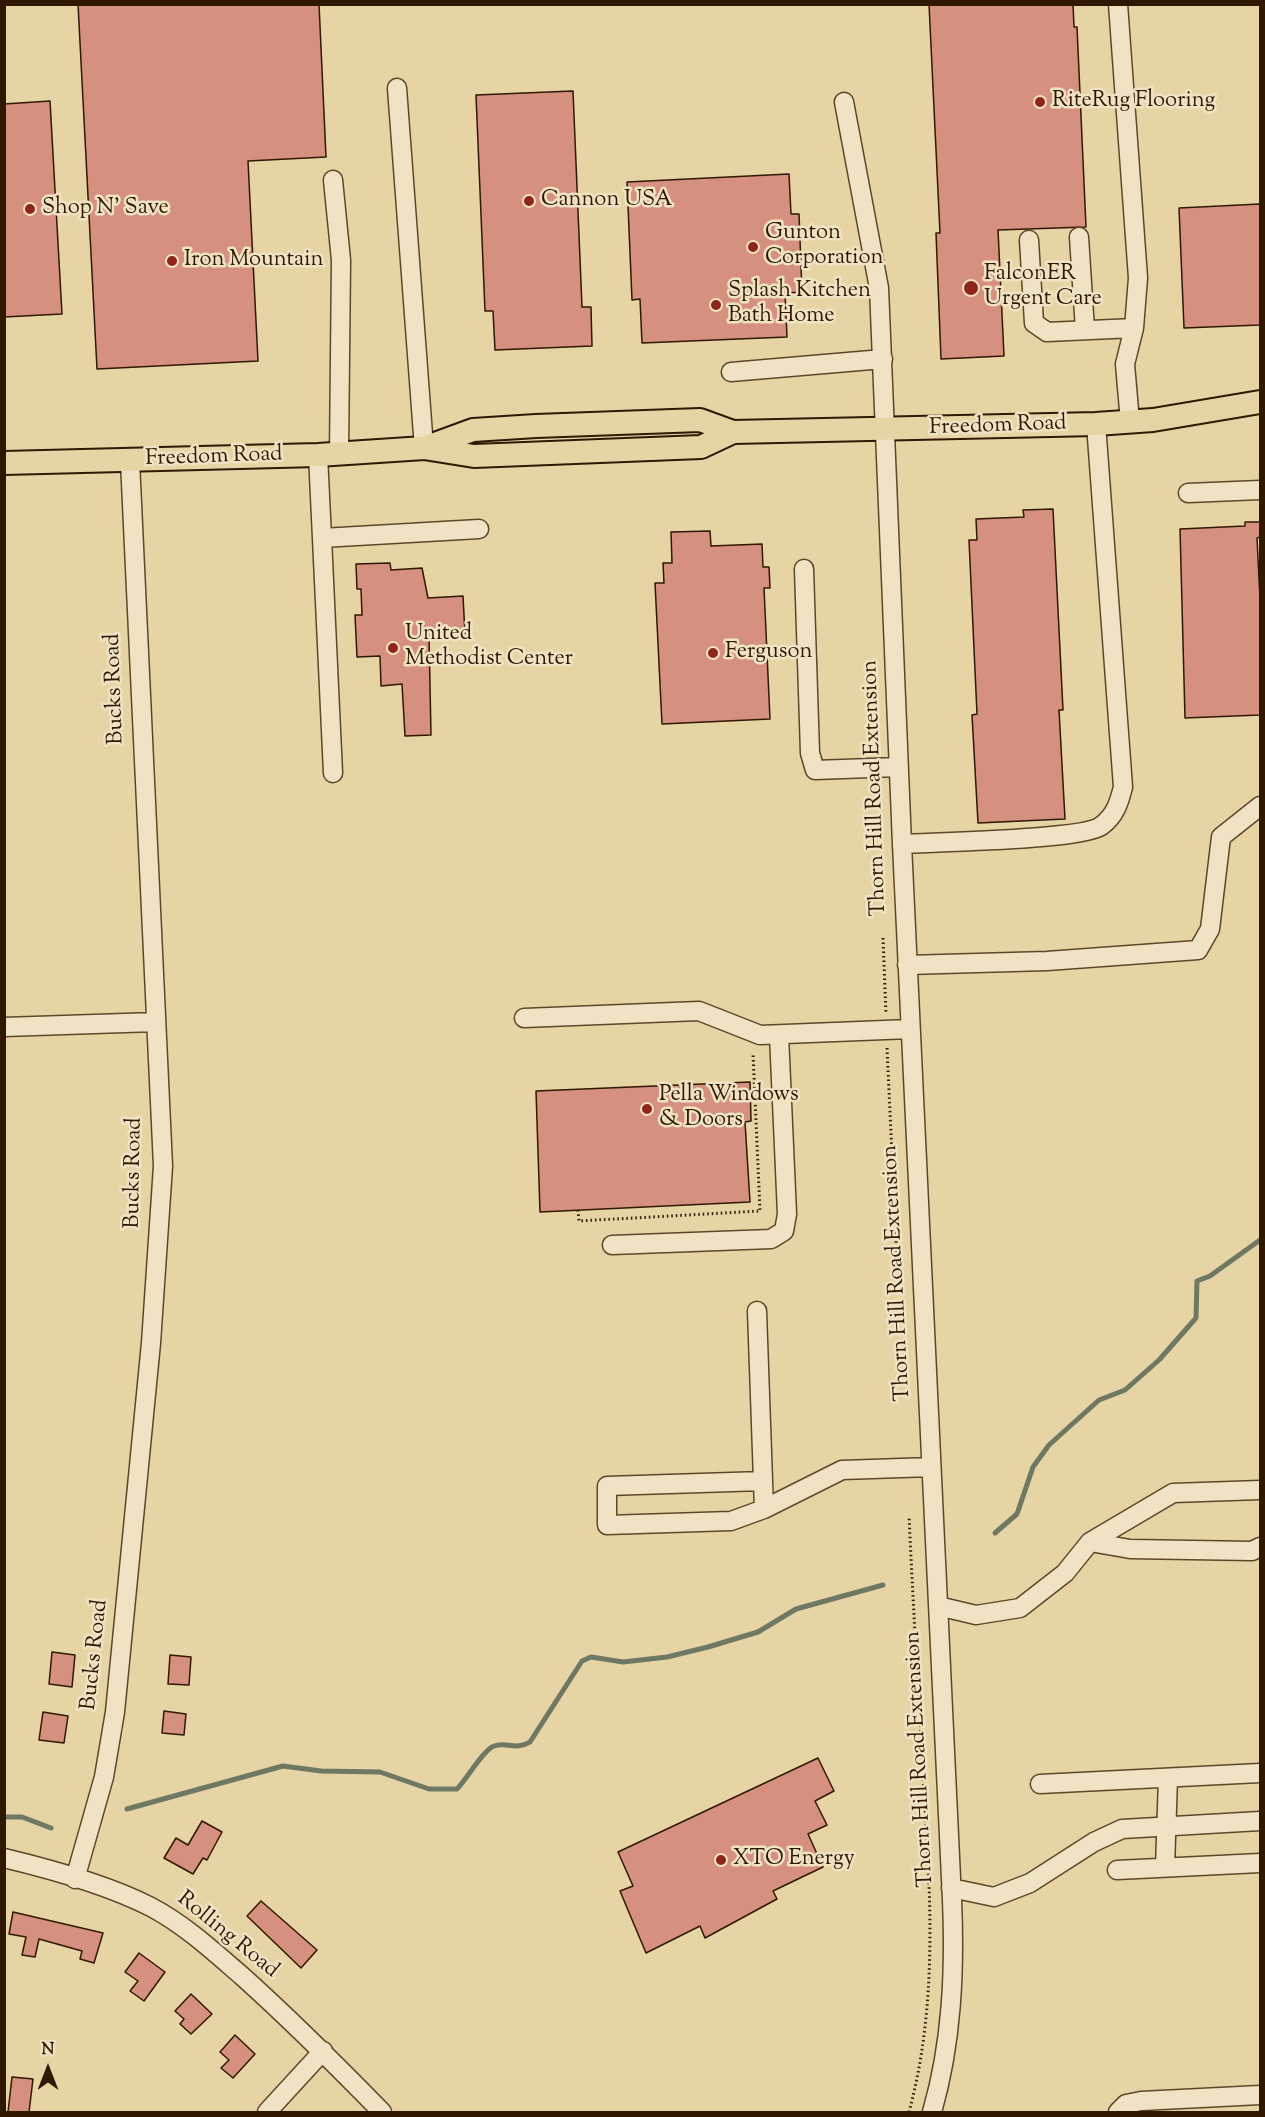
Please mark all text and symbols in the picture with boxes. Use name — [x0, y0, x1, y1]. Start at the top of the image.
place label: RiteRug Flooring — [1052, 89, 1215, 115]
marker: RiteRug Flooring — [1033, 95, 1047, 109]
place label: Cannon USA — [541, 188, 672, 214]
marker: Cannon USA — [522, 194, 536, 208]
place label: Shop N' Save — [42, 196, 169, 222]
marker: Shop N' Save — [23, 202, 37, 216]
place label: Gunton Corporation — [765, 221, 884, 272]
marker: Gunton Corporation — [746, 240, 760, 254]
place label: Iron Mountain — [184, 248, 323, 274]
marker: Iron Mountain — [165, 254, 179, 268]
place label: FalconER Urgent Care — [984, 262, 1102, 314]
place label: Splash Kitchen Bath Home — [728, 279, 871, 330]
marker: FalconER Urgent Care — [962, 279, 980, 297]
marker: Splash Kitchen Bath Home — [709, 298, 723, 312]
street label: Freedom Road — [929, 411, 1067, 443]
street label: Freedom Road — [145, 442, 283, 474]
place label: United Methodist Center — [405, 622, 573, 674]
street label: Bucks Road — [101, 633, 131, 745]
place label: Ferguson — [725, 640, 812, 666]
marker: United Methodist Center — [386, 641, 400, 655]
marker: Ferguson — [706, 646, 720, 660]
street label: Thorn Hill Road Extension — [858, 659, 894, 917]
place label: Pella Windows & Doors — [659, 1083, 799, 1134]
marker: Pella Windows & Doors — [640, 1102, 654, 1116]
street label: Bucks Road — [121, 1117, 149, 1229]
street label: Thorn Hill Road Extension — [878, 1144, 918, 1402]
street label: Bucks Road — [77, 1598, 115, 1712]
street label: Thorn Hill Road Extension — [901, 1630, 941, 1888]
place label: XTO Energy — [733, 1847, 855, 1873]
marker: XTO Energy — [714, 1853, 728, 1867]
street label: Rolling Road — [171, 1887, 283, 1985]
north arrow — [18, 2039, 78, 2099]
text: N — [42, 2039, 54, 2062]

